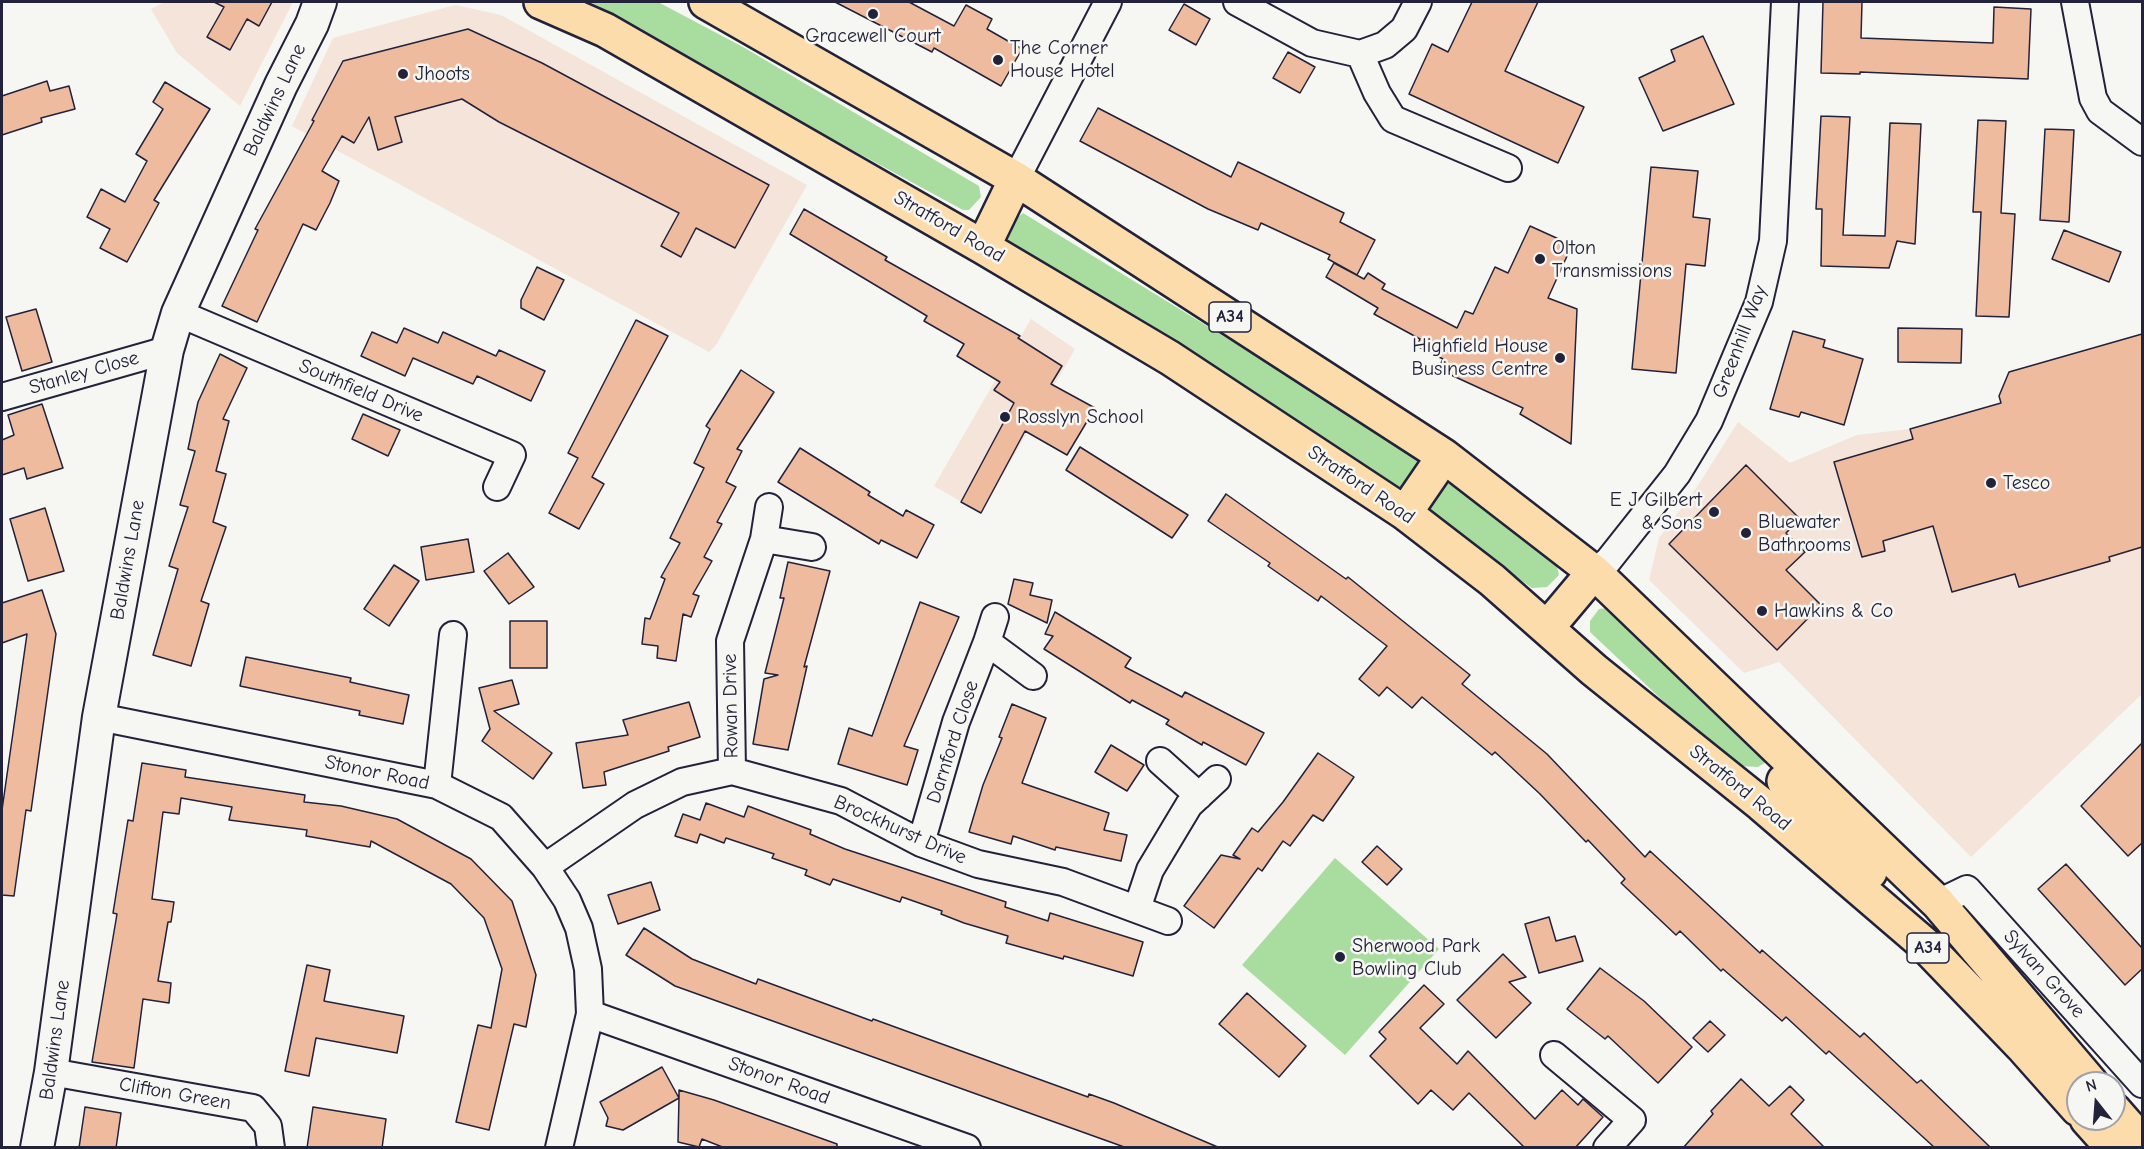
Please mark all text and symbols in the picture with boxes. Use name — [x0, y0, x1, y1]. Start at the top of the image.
marker: Gracewell Court — [866, 7, 880, 21]
place label: Gracewell Court — [805, 24, 941, 48]
place label: The Corner House Hotel — [1010, 36, 1115, 83]
street label: Baldwins Lane — [238, 40, 312, 160]
marker: The Corner House Hotel — [991, 53, 1005, 67]
place label: Jhoots — [415, 62, 470, 86]
marker: Jhoots — [396, 67, 410, 81]
street label: Stratford Road — [889, 186, 1009, 268]
place label: Olton Transmissions — [1552, 236, 1672, 283]
marker: Olton Transmissions — [1533, 252, 1547, 266]
street label: Greenhill Way — [1707, 282, 1773, 402]
road number: A34 — [1209, 302, 1251, 332]
place label: Highfield House Business Centre — [1411, 334, 1548, 381]
street label: Stanley Close — [26, 346, 142, 400]
marker: Highfield House Business Centre — [1553, 351, 1567, 365]
street label: Southfield Drive — [295, 354, 427, 428]
place label: Rosslyn School — [1017, 405, 1144, 429]
marker: Rosslyn School — [998, 410, 1012, 424]
street label: Stratford Road — [1303, 440, 1419, 530]
place label: Tesco — [2003, 471, 2050, 495]
marker: Tesco — [1984, 476, 1998, 490]
place label: E J Gilbert & Sons — [1610, 488, 1702, 535]
street label: Baldwins Lane — [106, 498, 150, 622]
marker: E J Gilbert & Sons — [1707, 505, 1721, 519]
place label: Bluewater Bathrooms — [1758, 510, 1851, 557]
marker: Bluewater Bathrooms — [1739, 526, 1753, 540]
place label: Hawkins & Co — [1774, 599, 1893, 623]
marker: Hawkins & Co — [1755, 604, 1769, 618]
street label: Rowan Drive — [718, 653, 744, 759]
street label: Darnford Close — [922, 678, 984, 806]
street label: Stratford Road — [1684, 740, 1796, 836]
street label: Stonor Road — [323, 750, 431, 796]
street label: Brockhurst Drive — [830, 790, 970, 870]
street label: Sylvan Grove — [1998, 925, 2090, 1023]
road number: A34 — [1907, 933, 1949, 963]
place label: Sherwood Park Bowling Club — [1352, 934, 1480, 981]
marker: Sherwood Park Bowling Club — [1333, 950, 1347, 964]
street label: Baldwins Lane — [35, 978, 75, 1102]
street label: Stonor Road — [725, 1052, 833, 1110]
north arrow — [2066, 1071, 2126, 1131]
street label: Clifton Green — [117, 1072, 233, 1116]
text: N — [2084, 1076, 2099, 1096]

